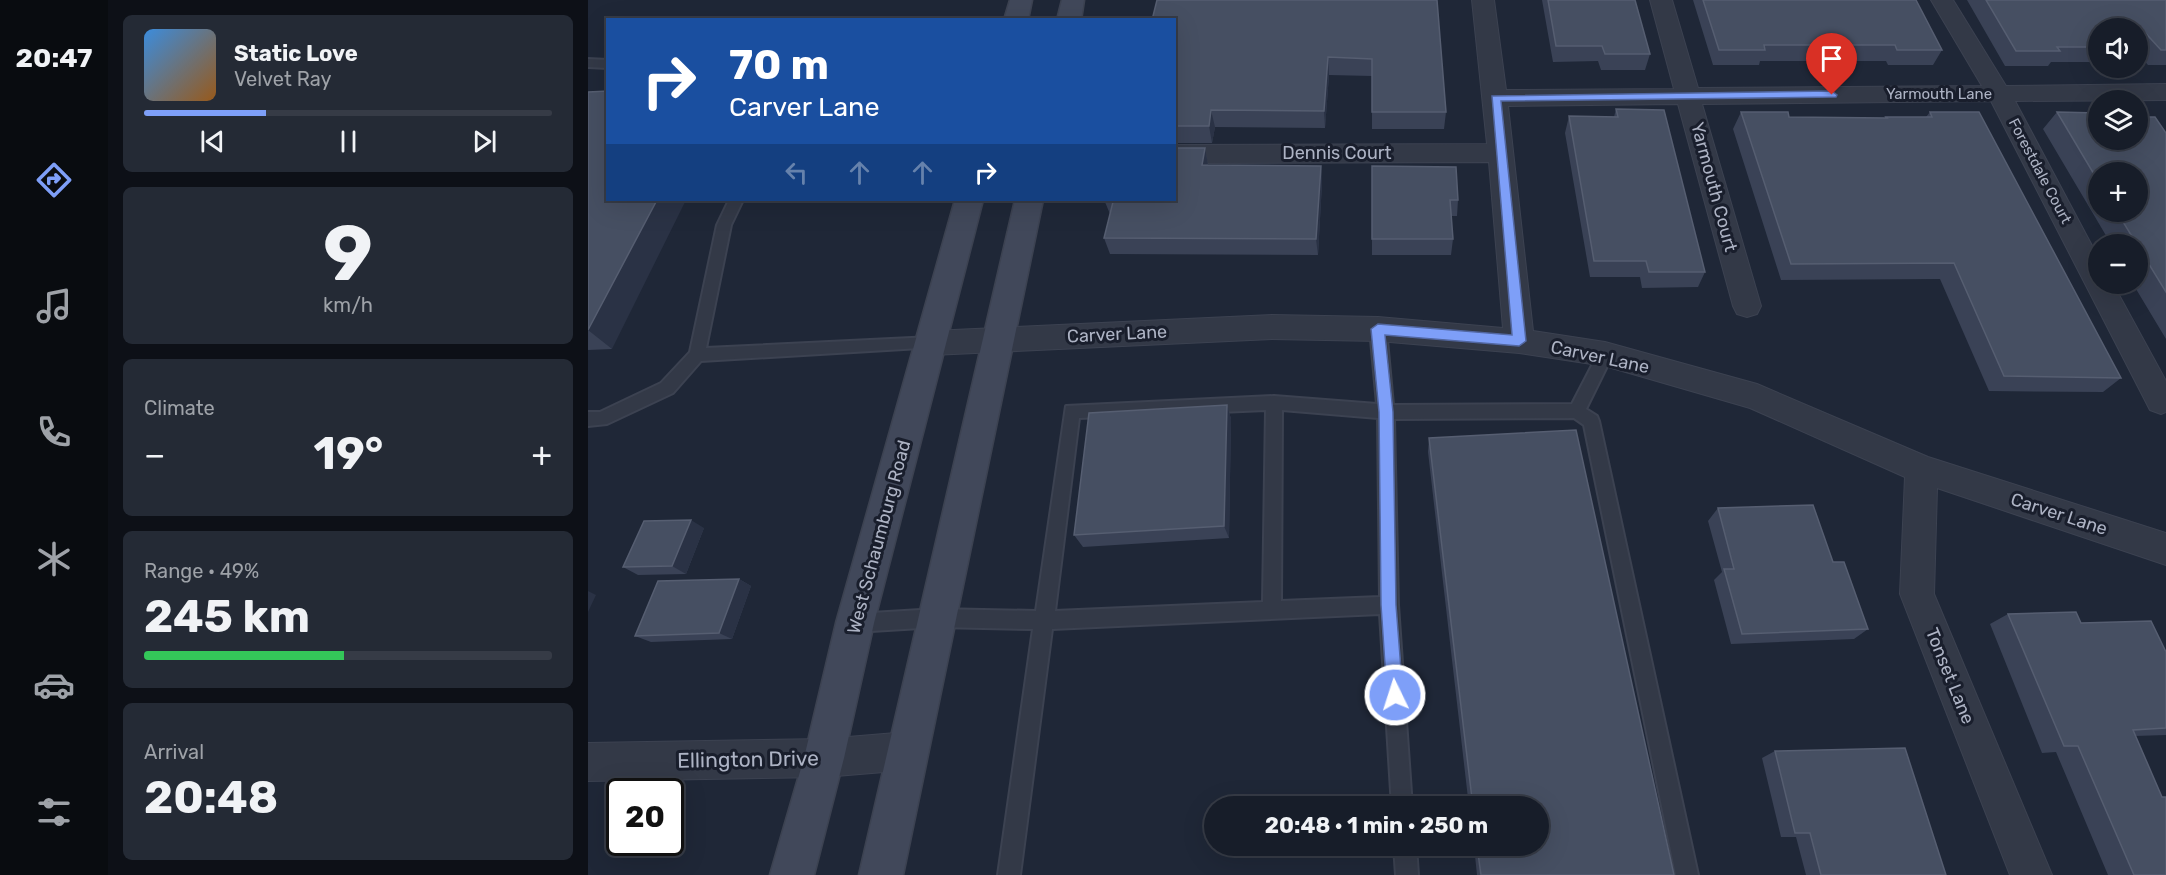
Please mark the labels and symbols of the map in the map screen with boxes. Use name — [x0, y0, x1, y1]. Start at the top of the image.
pin — [1806, 33, 1857, 95]
street label: Yarmouth Lane — [1886, 85, 1992, 103]
street label: Forestdale Court — [2005, 115, 2075, 227]
street label: Yarmouth Court — [1686, 120, 1742, 254]
street label: Dennis Court — [1282, 142, 1392, 164]
street label: Carver Lane — [1066, 320, 1168, 348]
street label: Carver Lane — [1549, 336, 1651, 378]
street label: West Schaumburg Road — [843, 438, 915, 636]
street label: Carver Lane — [2008, 488, 2110, 540]
street label: Tonset Lane — [1921, 625, 1979, 727]
position arrow — [1363, 663, 1427, 727]
street label: Ellington Drive — [677, 745, 819, 773]
speed limit sign: 20 — [606, 778, 684, 856]

